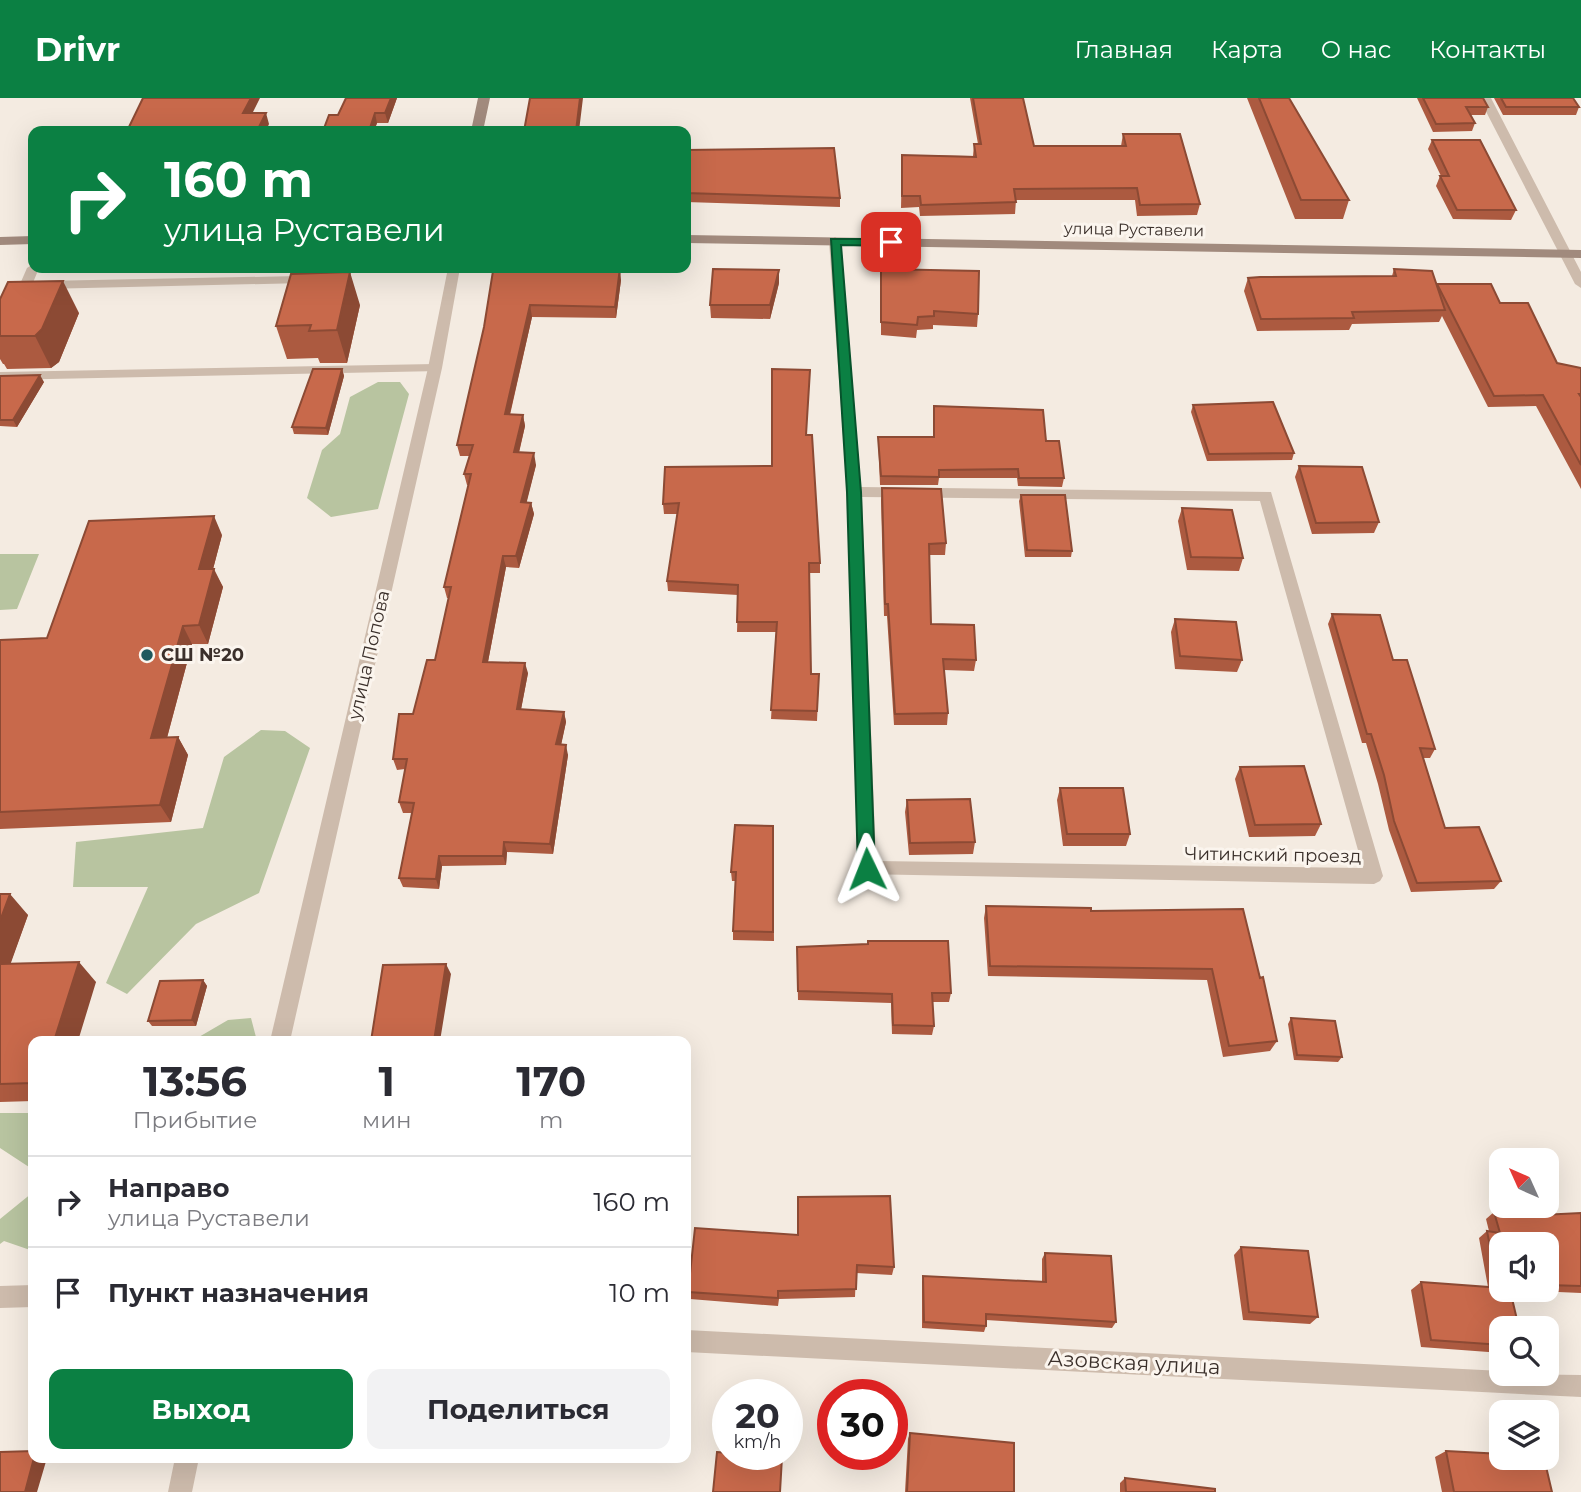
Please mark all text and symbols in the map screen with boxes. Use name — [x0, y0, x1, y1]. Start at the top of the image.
text: Drivr — [35, 29, 120, 69]
text: Главная — [1075, 35, 1173, 64]
text: Карта — [1211, 35, 1283, 64]
text: О нас — [1321, 35, 1391, 64]
text: Контакты — [1429, 35, 1546, 64]
text: 160 m — [164, 150, 313, 209]
icon: right — [49, 154, 140, 245]
text: улица Руставели — [164, 210, 445, 249]
pin — [861, 212, 921, 272]
street label: улица Руставели — [1063, 219, 1204, 240]
icon: arrive — [872, 223, 910, 261]
street label: улица Попова — [343, 588, 395, 723]
place label: СШ №20 — [161, 644, 244, 666]
marker: СШ №20 — [139, 647, 155, 663]
position arrow — [830, 832, 904, 906]
street label: Читинский проезд — [1184, 842, 1362, 868]
text: 13:56 — [143, 1055, 247, 1107]
text: 1 — [379, 1055, 395, 1107]
text: 170 — [516, 1055, 586, 1107]
text: Прибытие — [133, 1106, 257, 1134]
text: мин — [362, 1106, 412, 1134]
text: m — [539, 1106, 563, 1134]
north arrow — [1489, 1148, 1559, 1218]
map controls — [1489, 1148, 1559, 1470]
text: Направо — [108, 1172, 229, 1204]
icon: right — [49, 1183, 87, 1221]
text: 160 m — [593, 1186, 670, 1218]
text: улица Руставели — [108, 1204, 310, 1232]
button: sound — [1489, 1232, 1559, 1302]
icon: arrive — [49, 1274, 87, 1312]
text: Пункт назначения — [108, 1277, 369, 1309]
text: 10 m — [609, 1277, 670, 1309]
button: search — [1489, 1316, 1559, 1386]
street label: Азовская улица — [1047, 1345, 1221, 1380]
button: Выход — [49, 1369, 353, 1449]
button: Поделиться — [367, 1369, 670, 1449]
speed limit sign: 30 — [817, 1379, 908, 1470]
text: 20 — [735, 1394, 780, 1437]
button: layers — [1489, 1400, 1559, 1470]
text: km/h — [733, 1431, 782, 1453]

